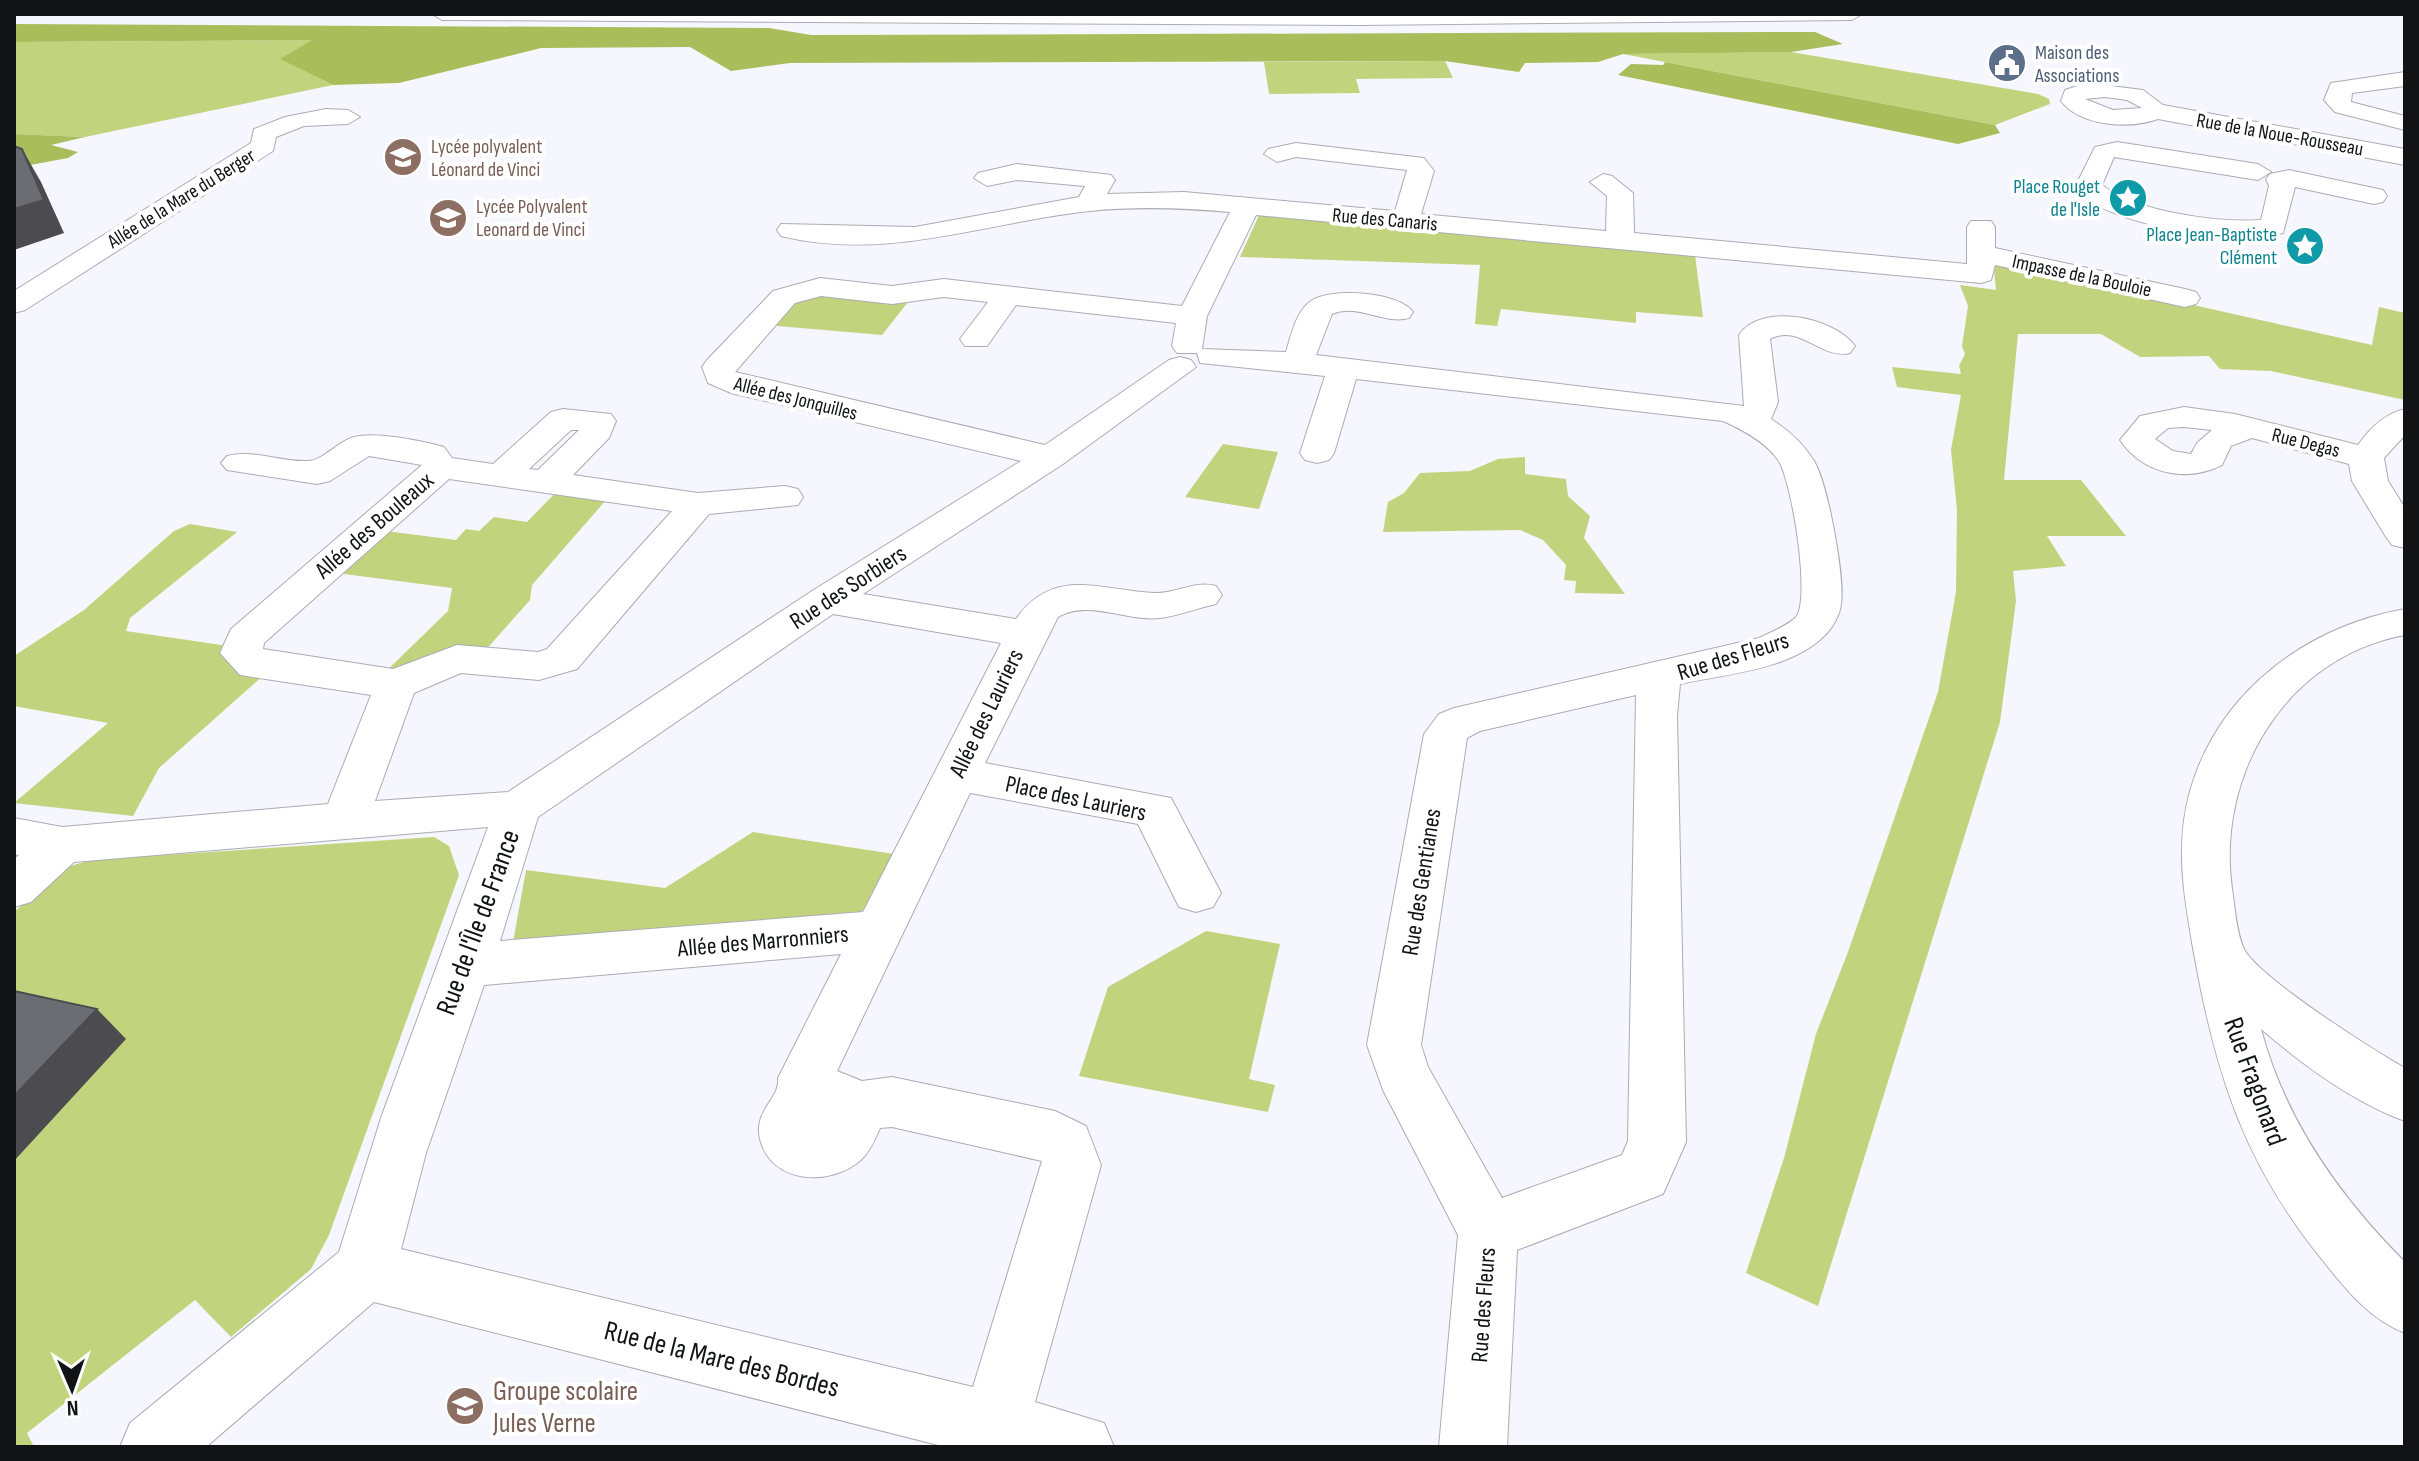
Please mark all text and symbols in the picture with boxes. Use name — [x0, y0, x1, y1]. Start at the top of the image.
place label: Maison des Associations — [2034, 41, 2119, 88]
public building icon: Maison des Associations — [1986, 42, 2028, 84]
street label: Rue de la Noue-Rousseau — [2194, 108, 2365, 161]
place label: Lycée polyvalent Léonard de Vinci — [431, 135, 542, 182]
school or university icon: Lycée polyvalent Léonard de Vinci — [382, 136, 424, 178]
street label: Allée de la Mare du Berger — [102, 144, 260, 254]
place label: Place Rouget de l'Isle — [2013, 175, 2100, 222]
place icon: Place Rouget de l'Isle — [2107, 177, 2149, 219]
place label: Lycée Polyvalent Leonard de Vinci — [476, 195, 588, 242]
school or university icon: Lycée Polyvalent Leonard de Vinci — [427, 197, 469, 239]
street label: Rue des Canaris — [1331, 203, 1439, 237]
place label: Place Jean-Baptiste Clément — [2146, 223, 2277, 270]
place icon: Place Jean-Baptiste Clément — [2284, 225, 2326, 267]
street label: Impasse de la Bouloie — [2010, 250, 2154, 302]
street label: Allée des Jonquilles — [731, 372, 860, 426]
street label: Rue Degas — [2269, 423, 2342, 463]
street label: Allée des Bouleaux — [308, 466, 440, 585]
street label: Rue des Sorbiers — [785, 539, 912, 636]
street label: Rue des Fleurs — [1674, 626, 1792, 687]
street label: Allée des Lauriers — [943, 644, 1030, 783]
street label: Place des Lauriers — [1003, 769, 1149, 828]
street label: Rue des Gentianes — [1396, 807, 1447, 958]
street label: Rue de l'Île de France — [430, 825, 527, 1020]
street label: Allée des Marronniers — [675, 920, 850, 963]
street label: Rue Fragonard — [2216, 1013, 2293, 1150]
street label: Rue des Fleurs — [1465, 1247, 1502, 1363]
street label: Rue de la Mare des Bordes — [601, 1314, 843, 1405]
north arrow — [32, 1349, 112, 1429]
place label: Groupe scolaire Jules Verne — [492, 1375, 638, 1440]
school or university icon: Groupe scolaire Jules Verne — [444, 1385, 486, 1427]
text: N — [66, 1394, 79, 1421]

